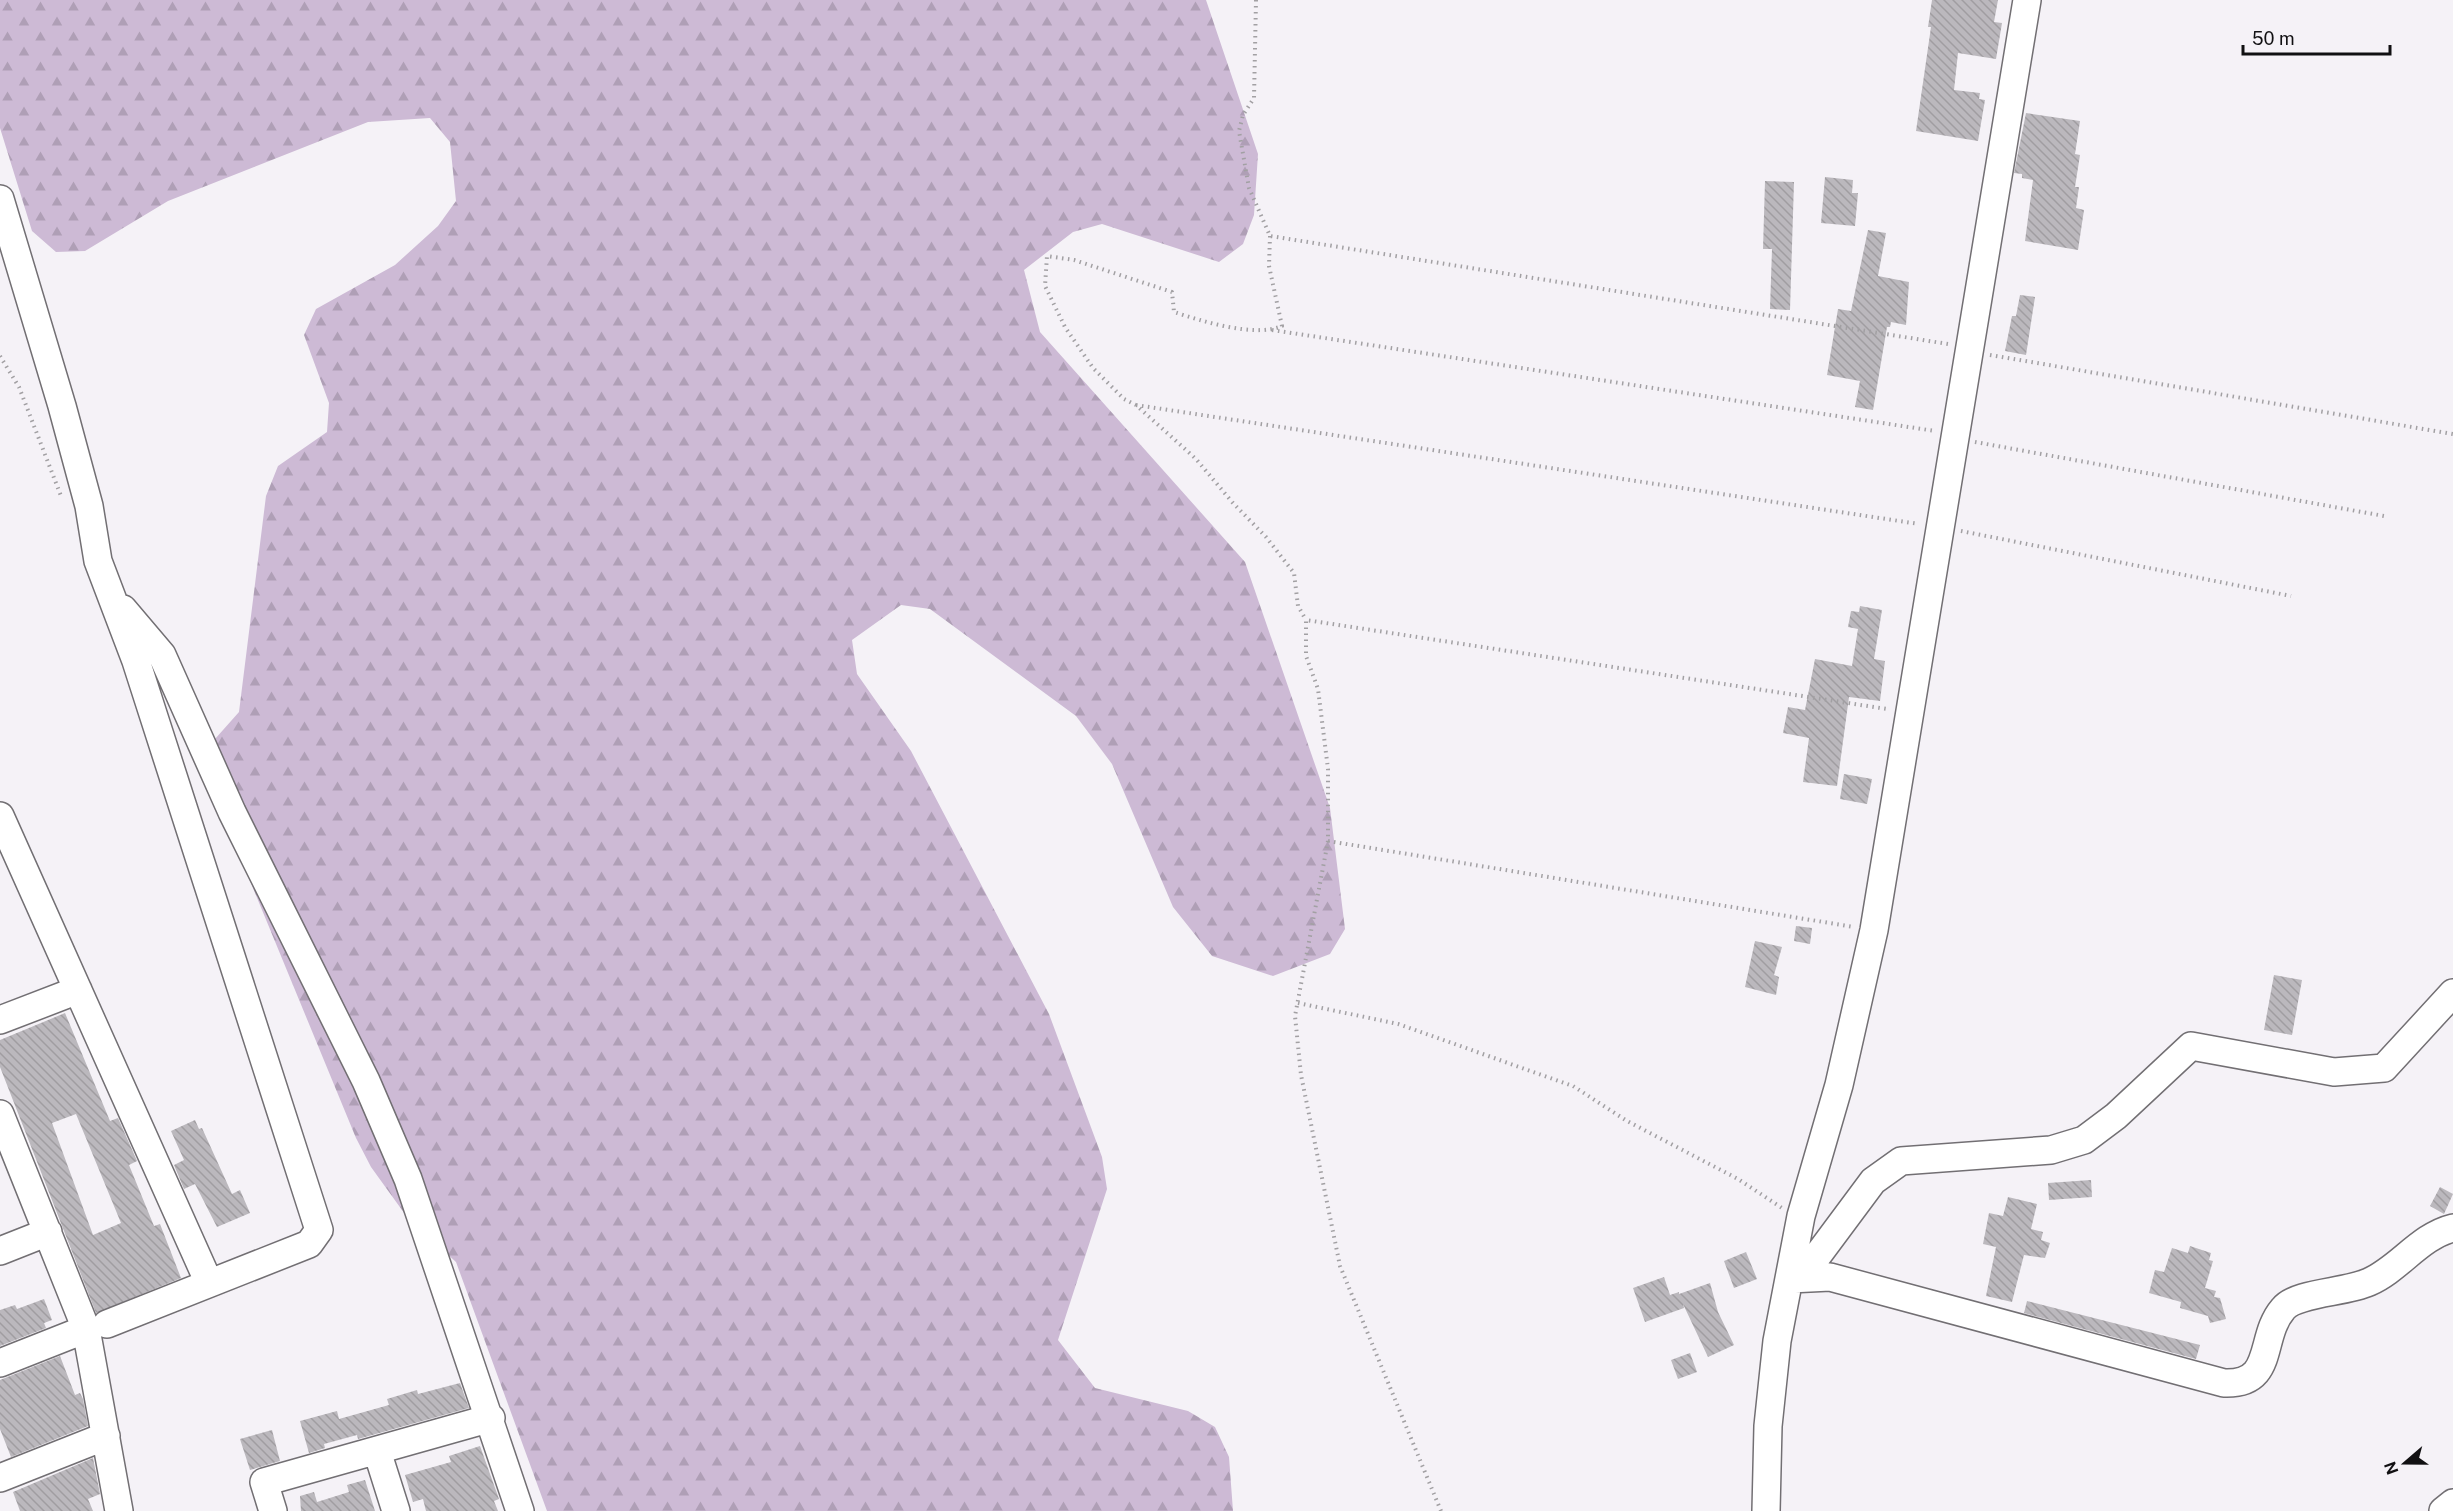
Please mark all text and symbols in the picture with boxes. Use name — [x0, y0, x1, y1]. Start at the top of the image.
scale bar — [2243, 18, 2390, 56]
text: 50 m — [2252, 28, 2295, 49]
north arrow — [2375, 1433, 2435, 1493]
text: N — [2380, 1459, 2402, 1477]

